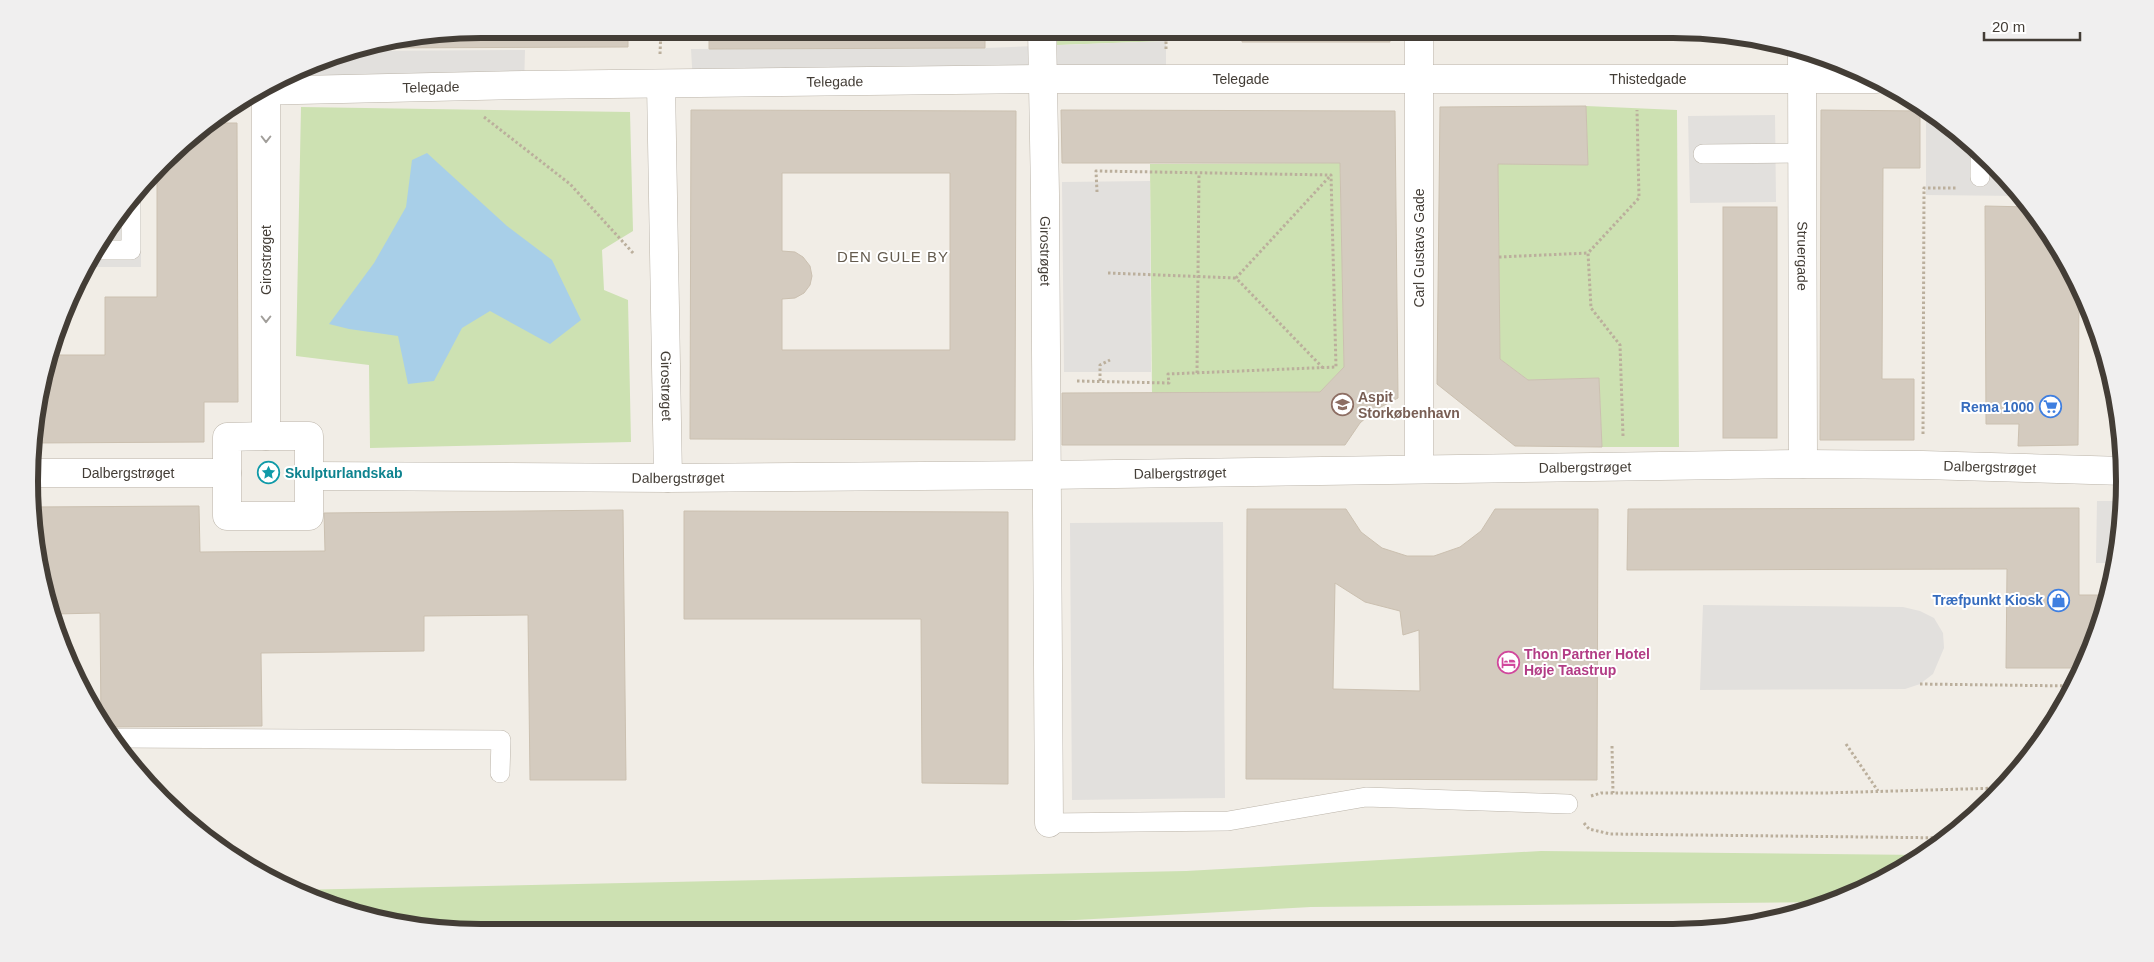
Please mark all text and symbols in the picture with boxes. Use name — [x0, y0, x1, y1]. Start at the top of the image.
scale bar — [1984, 10, 2080, 42]
text: 20 m — [1992, 18, 2025, 35]
street label: Telegade — [1212, 71, 1270, 87]
street label: Thistedgade — [1609, 71, 1687, 87]
street label: Telegade — [806, 73, 864, 90]
street label: Telegade — [402, 78, 460, 96]
one-way arrow — [261, 136, 271, 143]
street label: Carl Gustavs Gade — [1411, 188, 1427, 308]
street label: Girostrøget — [1037, 216, 1054, 286]
street label: Struergade — [1794, 221, 1811, 291]
street label: Girostrøget — [258, 225, 274, 295]
district label: DEN GULE BY — [837, 248, 949, 265]
one-way arrow — [261, 316, 271, 323]
street label: Girostrøget — [658, 351, 675, 421]
place label: Aspit Storkøbenhavn — [1358, 389, 1460, 421]
school or university icon: Aspit Storkøbenhavn — [1330, 393, 1354, 417]
supermarket icon: Rema 1000 — [2038, 395, 2062, 419]
place label: Rema 1000 — [1961, 399, 2034, 415]
street label: Dalbergstrøget — [1538, 458, 1632, 476]
street label: Dalbergstrøget — [1943, 458, 2037, 476]
place icon: Skulpturlandskab — [257, 461, 281, 485]
street label: Dalbergstrøget — [1133, 464, 1227, 482]
street label: Dalbergstrøget — [82, 465, 174, 481]
place label: Skulpturlandskab — [285, 465, 402, 481]
street label: Dalbergstrøget — [632, 470, 725, 486]
shop icon: Træfpunkt Kiosk — [2047, 588, 2071, 612]
place label: Træfpunkt Kiosk — [1933, 592, 2043, 608]
place label: Thon Partner Hotel Høje Taastrup — [1524, 646, 1650, 678]
hotel icon: Thon Partner Hotel Høje Taastrup — [1496, 650, 1520, 674]

